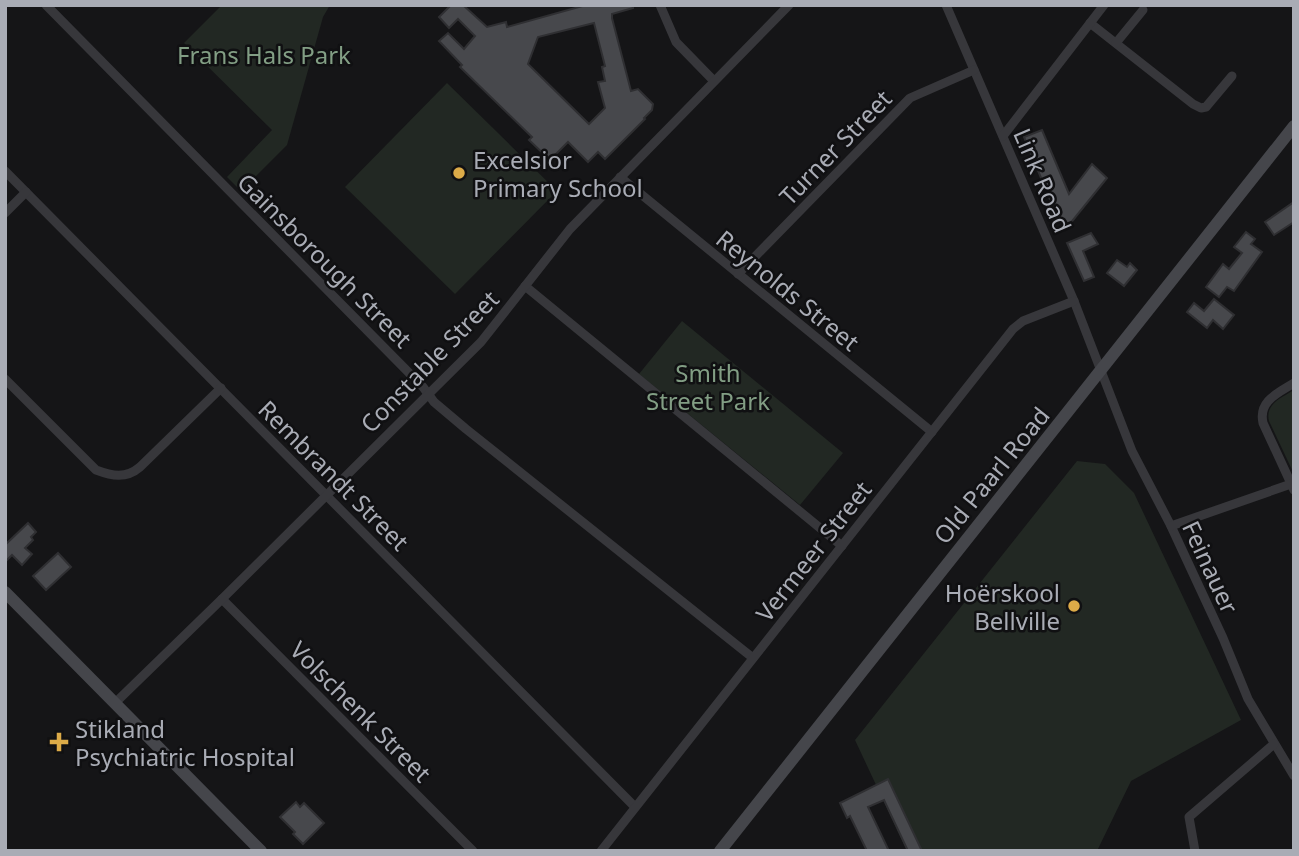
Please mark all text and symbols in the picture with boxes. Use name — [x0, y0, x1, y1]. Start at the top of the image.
park label: Frans Hals Park — [177, 38, 351, 71]
street label: Turner Street — [772, 82, 899, 212]
street label: Link Road — [1006, 123, 1080, 237]
place label: Excelsior Primary School — [473, 143, 643, 204]
street label: Gainsborough Street — [230, 165, 420, 355]
marker: Excelsior Primary School — [451, 165, 467, 181]
street label: Reynolds Street — [710, 222, 867, 358]
street label: Constable Street — [353, 282, 506, 439]
park label: Smith Street Park — [646, 356, 770, 417]
street label: Rembrandt Street — [252, 393, 417, 558]
street label: Old Paarl Road — [926, 400, 1056, 550]
street label: Vermeer Street — [748, 474, 879, 628]
street label: Feinauer — [1175, 515, 1247, 619]
place label: Hoërskool Bellville — [945, 576, 1060, 637]
marker: Hoërskool Bellville — [1066, 598, 1082, 614]
street label: Volschenk Street — [283, 633, 439, 789]
place label: Stikland Psychiatric Hospital — [75, 712, 295, 773]
marker: Stikland Psychiatric Hospital — [49, 732, 69, 752]

